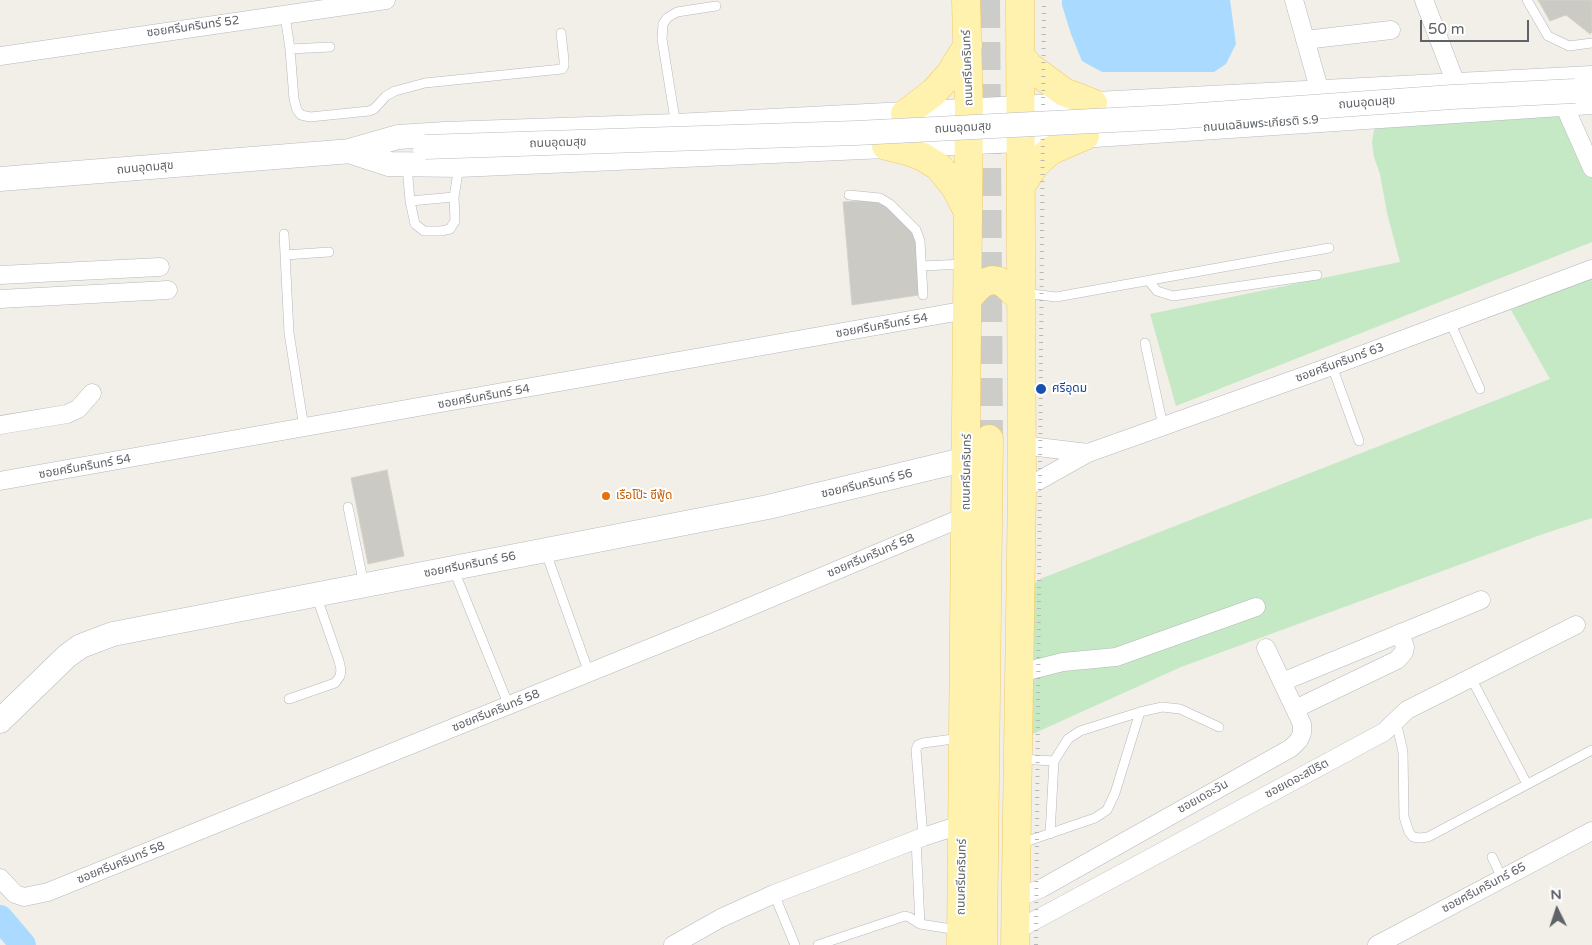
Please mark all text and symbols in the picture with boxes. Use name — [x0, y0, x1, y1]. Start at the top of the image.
scale bar — [1422, 10, 1531, 42]
street label: ซอยศรีนครินทร์ 52 — [146, 13, 240, 41]
text: 50 m — [1428, 20, 1465, 38]
street label: ถนนศรีนครินทร์ — [959, 30, 977, 106]
street label: ถนนอุดมสุข — [1338, 94, 1396, 112]
street label: ถนนเฉลิมพระเกียรติ ร.9 — [1203, 113, 1319, 135]
street label: ถนนอุดมสุข — [934, 119, 992, 137]
street label: ถนนอุดมสุข — [529, 135, 587, 151]
street label: ถนนอุดมสุข — [116, 158, 174, 178]
street label: ซอยศรีนครินทร์ 54 — [835, 311, 929, 341]
street label: ซอยศรีนครินทร์ 63 — [1294, 340, 1386, 386]
street label: ซอยศรีนครินทร์ 54 — [437, 382, 531, 412]
marker: ศรีอุดม — [1034, 382, 1048, 396]
place label: ศรีอุดม — [1052, 382, 1087, 396]
street label: ถนนศรีนครินทร์ — [959, 434, 975, 510]
street label: ซอยศรีนครินทร์ 54 — [38, 452, 132, 482]
street label: ซอยศรีนครินทร์ 56 — [820, 466, 914, 502]
place label: เรือโป๊ะ ซีฟู้ด — [616, 489, 672, 503]
marker: เรือโป๊ะ ซีฟู้ด — [600, 490, 612, 502]
street label: ซอยศรีนครินทร์ 58 — [825, 531, 917, 581]
street label: ซอยศรีนครินทร์ 56 — [423, 549, 517, 581]
street label: ซอยศรีนครินทร์ 58 — [450, 687, 542, 735]
street label: ซอยเดอะสปิริต — [1263, 756, 1331, 802]
street label: ซอยเดอะวัน — [1175, 777, 1231, 817]
street label: ซอยศรีนครินทร์ 58 — [75, 839, 167, 887]
street label: ถนนศรีนครินทร์ — [954, 839, 970, 915]
street label: ซอยศรีนครินทร์ 65 — [1439, 860, 1529, 916]
north arrow — [1532, 885, 1582, 935]
text: N — [1550, 886, 1562, 903]

